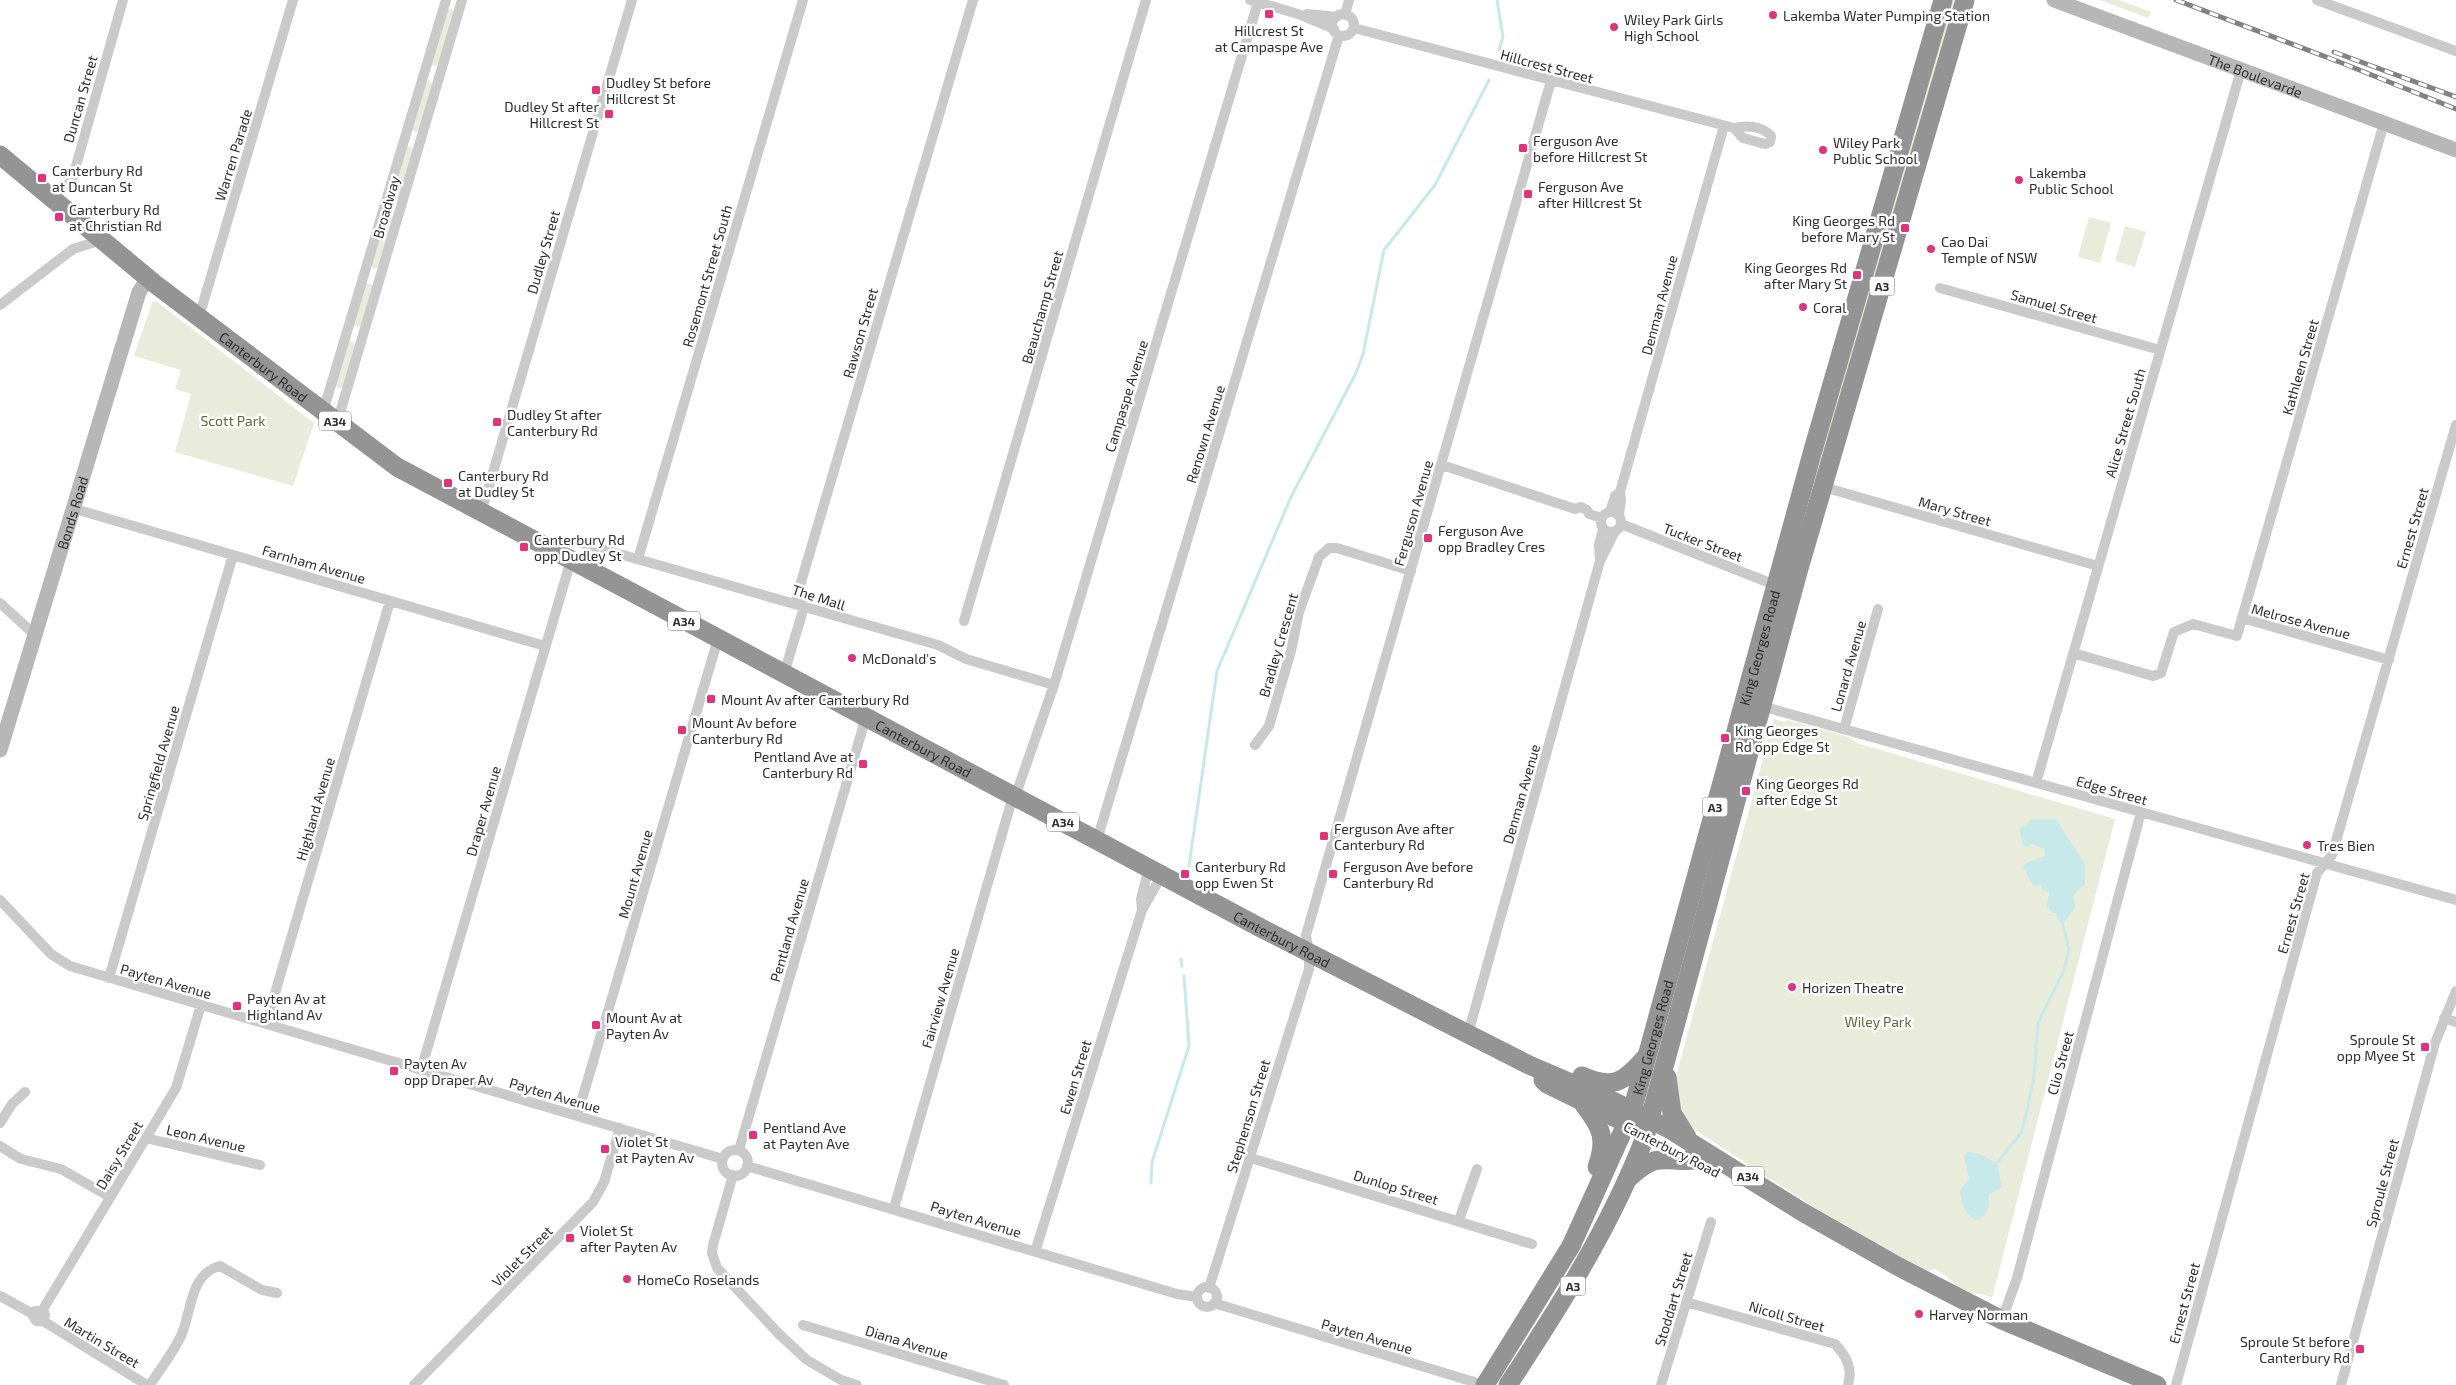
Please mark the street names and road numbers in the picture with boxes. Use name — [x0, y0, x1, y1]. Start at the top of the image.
street label: Hillcrest Street — [1499, 45, 1595, 87]
street label: The Boulevarde — [2206, 50, 2305, 100]
street label: Duncan Street — [59, 53, 101, 145]
street label: Warren Parade — [211, 107, 255, 203]
street label: Broadway — [369, 173, 403, 240]
street label: Rosemont Street South — [679, 203, 735, 349]
street label: Dudley Street — [523, 208, 563, 296]
street label: Beauchamp Street — [1018, 248, 1066, 366]
street label: Denman Avenue — [1637, 253, 1681, 357]
road number: A3 — [1870, 276, 1894, 296]
street label: Rawson Street — [839, 286, 881, 380]
street label: Samuel Street — [2009, 286, 2099, 326]
street label: Kathleen Street — [2278, 317, 2322, 417]
street label: Canterbury Road — [216, 327, 311, 405]
street label: Campaspe Avenue — [1101, 338, 1151, 454]
street label: Alice Street South — [2101, 366, 2149, 480]
street label: Renown Avenue — [1182, 383, 1228, 485]
road number: A34 — [319, 412, 351, 431]
street label: Ferguson Avenue — [1390, 458, 1436, 568]
street label: Bonds Road — [53, 474, 91, 551]
street label: Ernest Street — [2392, 485, 2432, 571]
street label: Mary Street — [1917, 493, 1993, 529]
street label: Tucker Street — [1661, 519, 1745, 565]
street label: Farnham Avenue — [260, 541, 368, 587]
street label: The Mall — [790, 580, 849, 614]
street label: King Georges Road — [1735, 588, 1783, 707]
street label: Bradley Crescent — [1255, 591, 1301, 699]
street label: Melrose Avenue — [2250, 600, 2352, 642]
road number: A34 — [668, 612, 700, 630]
street label: Lonard Avenue — [1827, 618, 1869, 714]
street label: Springfield Avenue — [133, 704, 183, 822]
street label: Canterbury Road — [873, 715, 975, 781]
street label: Denman Avenue — [1499, 742, 1543, 846]
street label: Highland Avenue — [292, 755, 338, 863]
street label: Draper Avenue — [462, 764, 504, 858]
street label: Edge Street — [2074, 772, 2150, 808]
road number: A3 — [1702, 798, 1728, 816]
road number: A34 — [1047, 812, 1079, 832]
street label: Mount Avenue — [614, 828, 656, 920]
street label: Ernest Street — [2273, 870, 2313, 956]
street label: Pentland Avenue — [766, 876, 812, 984]
street label: Canterbury Road — [1231, 907, 1333, 971]
street label: Fairview Avenue — [918, 946, 962, 1050]
street label: Payten Avenue — [118, 960, 214, 1002]
street label: King Georges Road — [1628, 978, 1676, 1097]
street label: Clio Street — [2043, 1029, 2077, 1097]
street label: Ewen Street — [1056, 1038, 1094, 1116]
street label: Stephenson Street — [1223, 1057, 1273, 1175]
street label: Payten Avenue — [507, 1074, 603, 1116]
street label: Canterbury Road — [1621, 1117, 1723, 1181]
street label: Daisy Street — [92, 1118, 146, 1192]
street label: Leon Avenue — [165, 1121, 247, 1155]
street label: Sproule Street — [2362, 1137, 2402, 1229]
street label: Dunlop Street — [1352, 1166, 1440, 1208]
road number: A34 — [1732, 1166, 1764, 1186]
street label: Payten Avenue — [929, 1197, 1023, 1241]
street label: Violet Street — [488, 1222, 556, 1290]
street label: Stoddart Street — [1651, 1250, 1695, 1348]
street label: Ernest Street — [2165, 1260, 2203, 1346]
road number: A3 — [1560, 1276, 1586, 1295]
street label: Nicoll Street — [1747, 1297, 1827, 1335]
street label: Martin Street — [61, 1313, 143, 1371]
street label: Payten Avenue — [1319, 1315, 1415, 1357]
street label: Diana Avenue — [863, 1321, 951, 1363]

